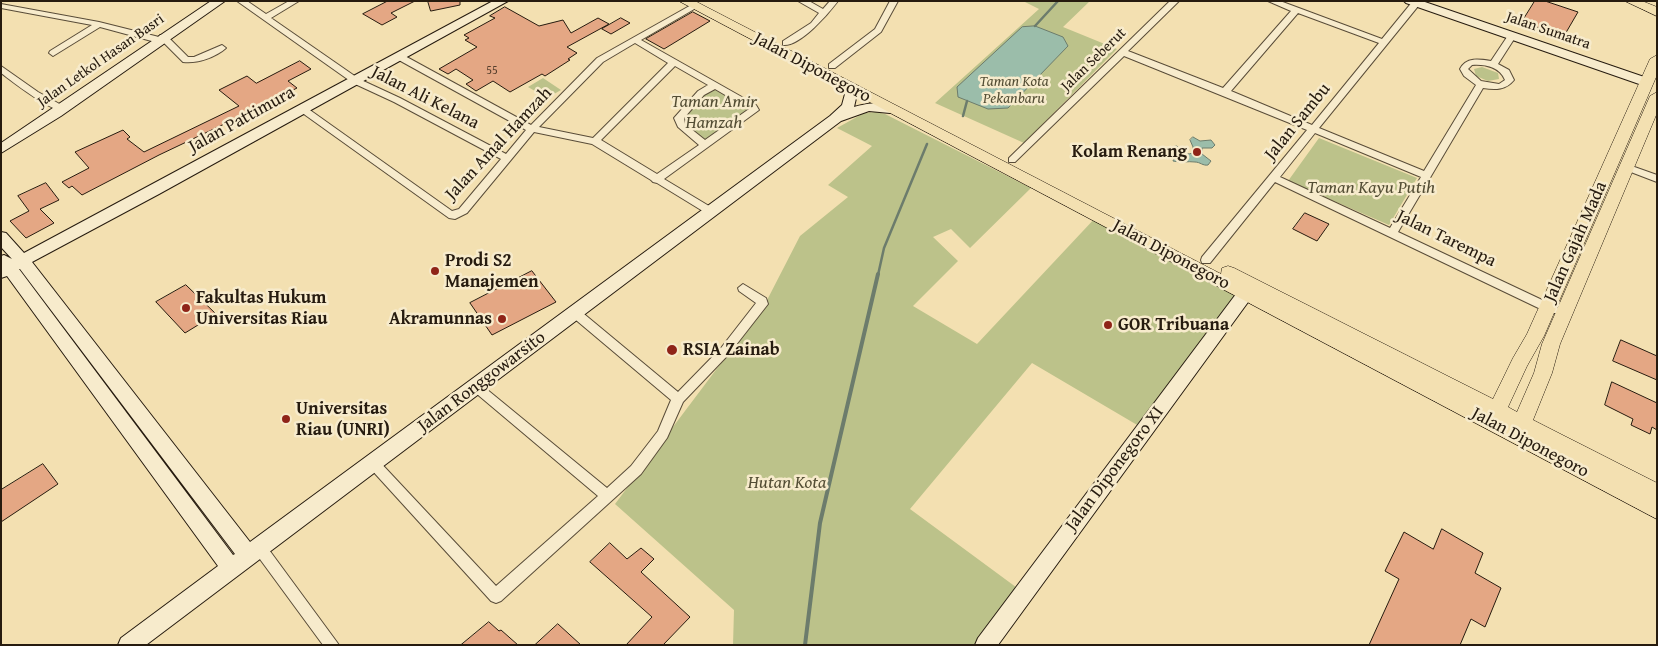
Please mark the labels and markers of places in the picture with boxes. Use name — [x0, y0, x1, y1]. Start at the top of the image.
place label: Kolam Renang — [1072, 141, 1187, 163]
marker: Kolam Renang — [1191, 146, 1203, 158]
place label: Prodi S2 Manajemen — [445, 250, 539, 292]
marker: Prodi S2 Manajemen — [429, 265, 441, 277]
place label: Fakultas Hukum Universitas Riau — [196, 287, 328, 330]
marker: Fakultas Hukum Universitas Riau — [180, 302, 192, 314]
place label: Akramunnas — [389, 308, 492, 330]
marker: Akramunnas — [496, 313, 508, 325]
place label: GOR Tribuana — [1118, 314, 1229, 336]
marker: GOR Tribuana — [1102, 319, 1114, 331]
place label: RSIA Zainab — [683, 339, 780, 361]
marker: RSIA Zainab — [665, 343, 679, 357]
place label: Universitas Riau (UNRI) — [296, 398, 390, 440]
marker: Universitas Riau (UNRI) — [280, 413, 292, 425]

